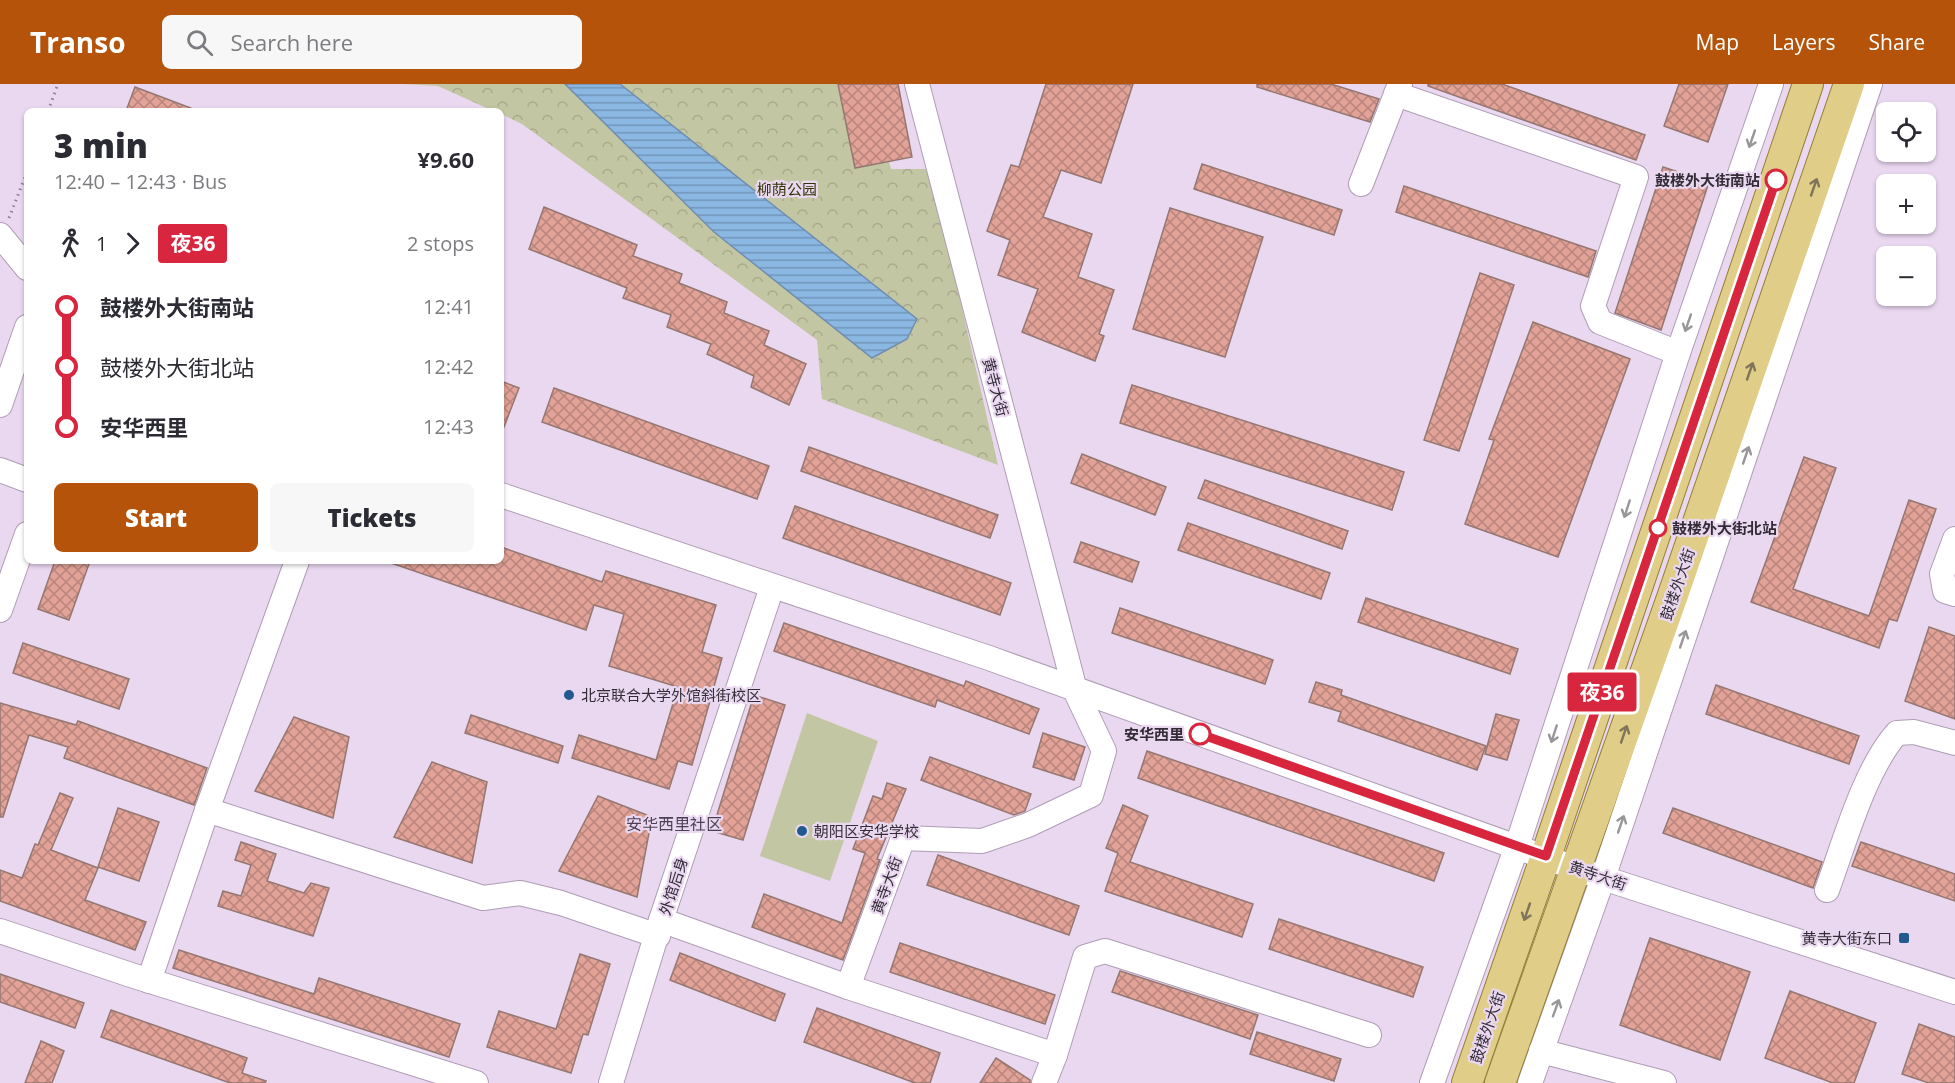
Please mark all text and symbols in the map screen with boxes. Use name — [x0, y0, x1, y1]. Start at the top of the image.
search box — [162, 15, 582, 69]
text: Transo — [30, 23, 126, 61]
icon: search — [183, 26, 216, 59]
text: Search here — [231, 27, 353, 57]
text: Map — [1696, 28, 1739, 56]
text: Layers — [1772, 28, 1836, 56]
text: Share — [1869, 28, 1925, 56]
map controls — [1876, 102, 1936, 306]
button: locate — [1876, 102, 1936, 162]
text: 3 min — [54, 123, 148, 168]
one-way arrow — [1746, 129, 1757, 148]
text: ¥9.60 — [417, 144, 474, 174]
text: 12:40 – 12:43 · Bus — [54, 168, 227, 195]
marker: 鼓楼外大街南站 — [1765, 169, 1787, 191]
place label: 鼓楼外大街南站 — [1655, 170, 1760, 190]
button: + — [1876, 174, 1936, 234]
one-way arrow — [1809, 178, 1820, 197]
park label: 柳荫公园 — [757, 179, 817, 199]
icon: walk — [54, 227, 87, 260]
icon: forward — [116, 227, 149, 260]
text: 夜36 — [170, 229, 215, 257]
text: 1 — [96, 230, 107, 257]
text: 2 stops — [407, 230, 474, 257]
button: − — [1876, 246, 1936, 306]
text: 鼓楼外大街南站 — [100, 292, 254, 322]
text: 12:41 — [423, 293, 474, 320]
one-way arrow — [1681, 313, 1692, 332]
text: 鼓楼外大街北站 — [100, 352, 254, 382]
text: 12:42 — [423, 353, 474, 380]
street label: 黄寺大街 — [979, 355, 1013, 419]
one-way arrow — [1746, 362, 1757, 381]
text: 安华西里 — [100, 412, 188, 442]
text: 12:43 — [423, 413, 474, 440]
one-way arrow — [1741, 446, 1752, 465]
button: Start — [54, 483, 258, 552]
button: Tickets — [270, 483, 474, 552]
one-way arrow — [1621, 499, 1632, 518]
place label: 鼓楼外大街北站 — [1672, 518, 1777, 538]
marker: 鼓楼外大街北站 — [1649, 519, 1667, 537]
street label: 鼓楼外大街 — [1655, 545, 1699, 623]
one-way arrow — [1679, 630, 1690, 649]
line badge: 夜36 — [1568, 672, 1636, 712]
text: 夜36 — [1579, 678, 1625, 706]
place label: 北京联合大学外馆斜街校区 — [581, 685, 761, 705]
marker: 北京联合大学外馆斜街校区 — [562, 688, 576, 702]
marker: 安华西里 — [1189, 723, 1211, 745]
place label: 安华西里 — [1124, 724, 1184, 744]
one-way arrow — [1547, 724, 1558, 743]
one-way arrow — [1620, 725, 1631, 744]
district label: 安华西里社区 — [626, 813, 722, 835]
one-way arrow — [1616, 815, 1627, 834]
place label: 朝阳区安华学校 — [814, 821, 919, 841]
marker: 朝阳区安华学校 — [795, 824, 809, 838]
street label: 黄寺大街 — [866, 853, 906, 917]
street label: 外馆后身 — [654, 854, 692, 918]
street label: 黄寺大街 — [1566, 856, 1630, 894]
one-way arrow — [1521, 902, 1532, 921]
place label: 黄寺大街东口 — [1802, 928, 1892, 948]
marker: 黄寺大街东口 — [1897, 931, 1911, 945]
street label: 鼓楼外大街 — [1465, 988, 1509, 1066]
one-way arrow — [1552, 999, 1563, 1018]

